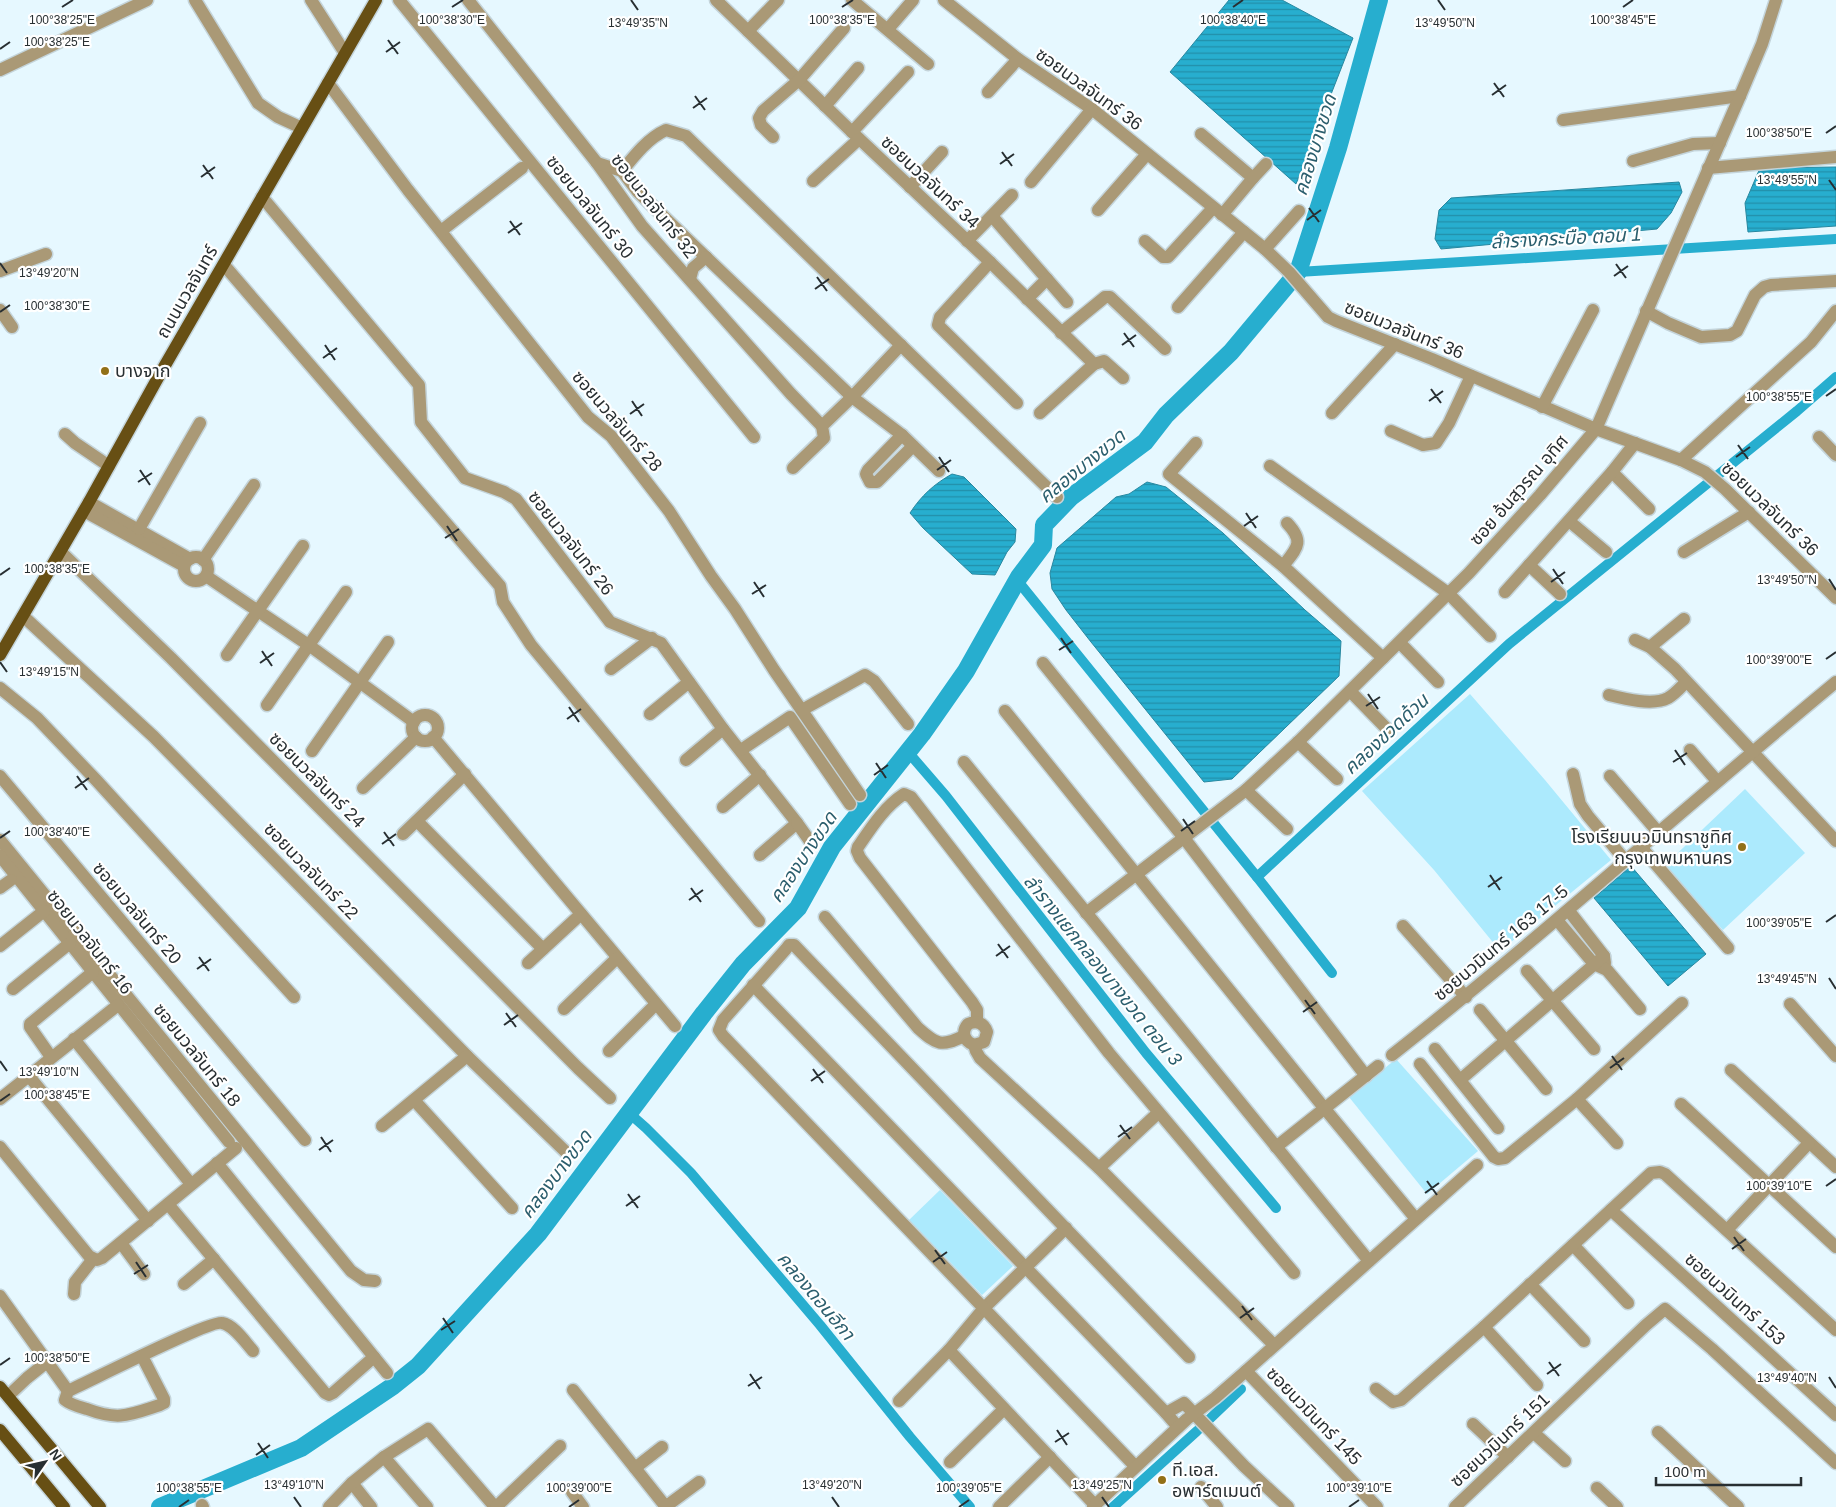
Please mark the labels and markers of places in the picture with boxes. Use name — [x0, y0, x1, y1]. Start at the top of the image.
place label: บางจาก — [115, 361, 171, 381]
marker: บางจาก — [99, 365, 111, 377]
place label: โรงเรียนนวมินทราชูทิศ กรุงเทพมหานคร — [1571, 827, 1732, 869]
marker: โรงเรียนนวมินทราชูทิศ กรุงเทพมหานคร — [1736, 841, 1748, 853]
place label: ที.เอส. อพาร์ตเมนต์ — [1172, 1460, 1261, 1501]
marker: ที.เอส. อพาร์ตเมนต์ — [1156, 1474, 1168, 1486]

